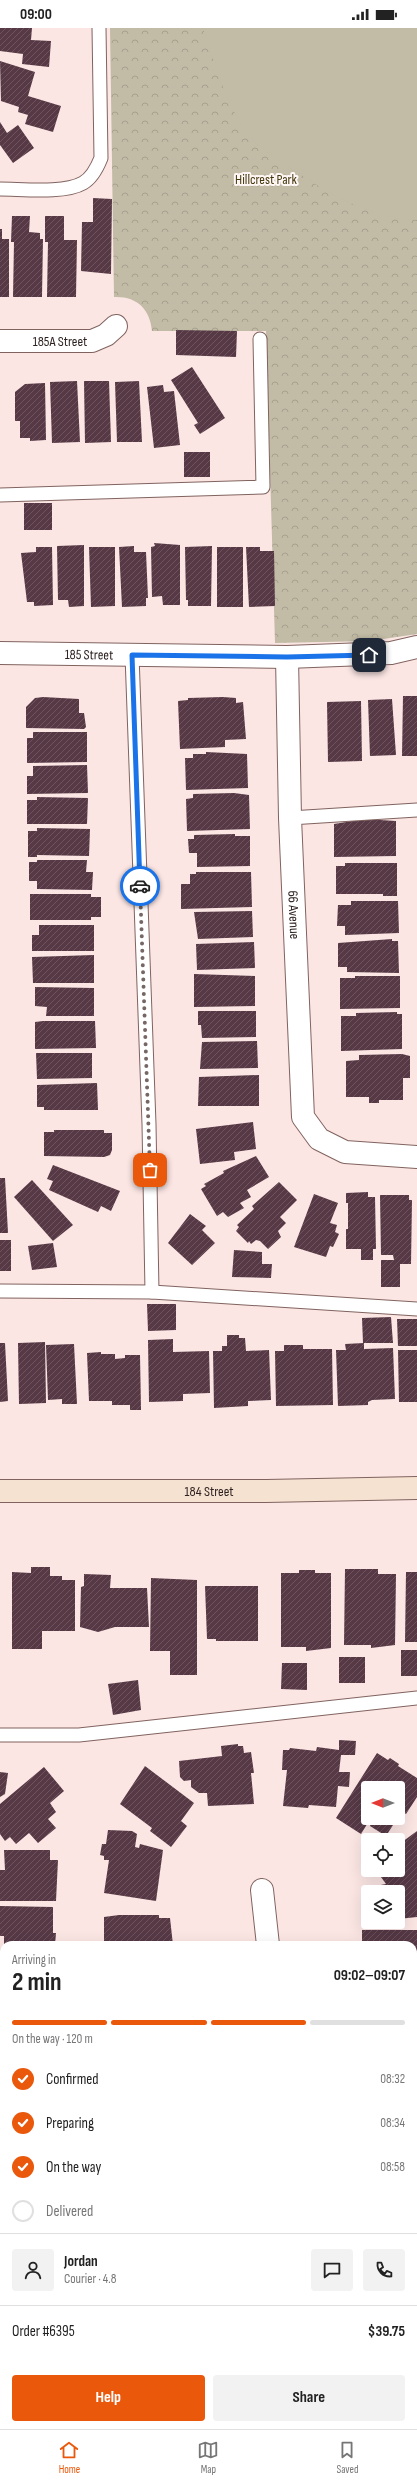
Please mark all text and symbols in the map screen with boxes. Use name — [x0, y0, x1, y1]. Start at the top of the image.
text: 09:00 — [20, 5, 52, 24]
park label: Hillcrest Park — [235, 171, 298, 188]
street label: 185A Street — [33, 333, 87, 350]
pin — [352, 638, 386, 672]
icon: home — [358, 644, 380, 666]
street label: 185 Street — [65, 645, 113, 663]
courier — [120, 866, 160, 906]
icon: car — [129, 875, 151, 897]
street label: 66 Avenue — [285, 890, 304, 940]
pin — [133, 1153, 167, 1187]
icon: bag — [139, 1159, 161, 1181]
street label: 184 Street — [184, 1483, 234, 1500]
north arrow — [361, 1781, 405, 1825]
map controls — [361, 1781, 405, 1929]
button: locate — [361, 1833, 405, 1877]
button: layers — [361, 1885, 405, 1929]
text: Arriving in — [12, 1952, 56, 1968]
text: 09:02–09:07 — [334, 1966, 405, 1985]
text: 2 min — [12, 1967, 62, 1998]
text: On the way · 120 m — [12, 2031, 93, 2047]
icon: check — [12, 2068, 34, 2090]
text: Confirmed — [46, 2070, 99, 2089]
text: 08:32 — [380, 2071, 405, 2087]
icon: check — [12, 2112, 34, 2134]
text: Preparing — [46, 2114, 94, 2133]
text: 08:34 — [380, 2115, 405, 2131]
icon: check — [12, 2156, 34, 2178]
text: On the way — [46, 2158, 101, 2177]
text: 08:58 — [380, 2159, 405, 2175]
text: Delivered — [46, 2202, 93, 2221]
button: person — [12, 2249, 54, 2291]
button: chat — [311, 2249, 353, 2291]
button: phone — [363, 2249, 405, 2291]
text: Jordan — [64, 2252, 98, 2271]
text: Courier · 4.8 — [64, 2271, 116, 2287]
text: Order #6395 — [12, 2322, 75, 2341]
text: $39.75 — [368, 2322, 405, 2341]
button: Help — [12, 2375, 205, 2421]
button: Share — [213, 2375, 405, 2421]
tab: Home — [58, 2439, 80, 2476]
tab: Map — [197, 2439, 219, 2476]
tab: Saved — [336, 2439, 359, 2476]

